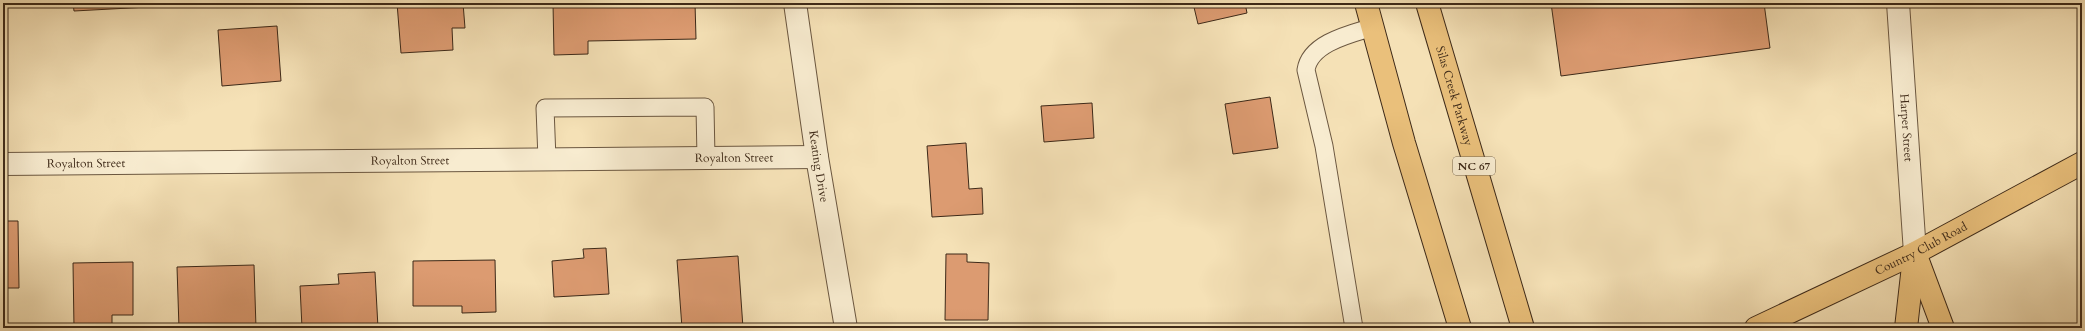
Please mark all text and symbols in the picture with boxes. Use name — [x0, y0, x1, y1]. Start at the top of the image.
street label: Silas Creek Parkway — [1432, 44, 1477, 148]
street label: Harper Street — [1896, 93, 1917, 162]
street label: Keating Drive — [805, 129, 833, 203]
street label: Royalton Street — [695, 149, 774, 166]
street label: Royalton Street — [371, 152, 450, 169]
street label: Royalton Street — [47, 155, 126, 172]
road number: NC 67 — [1453, 157, 1495, 175]
street label: Country Club Road — [1872, 218, 1970, 279]

